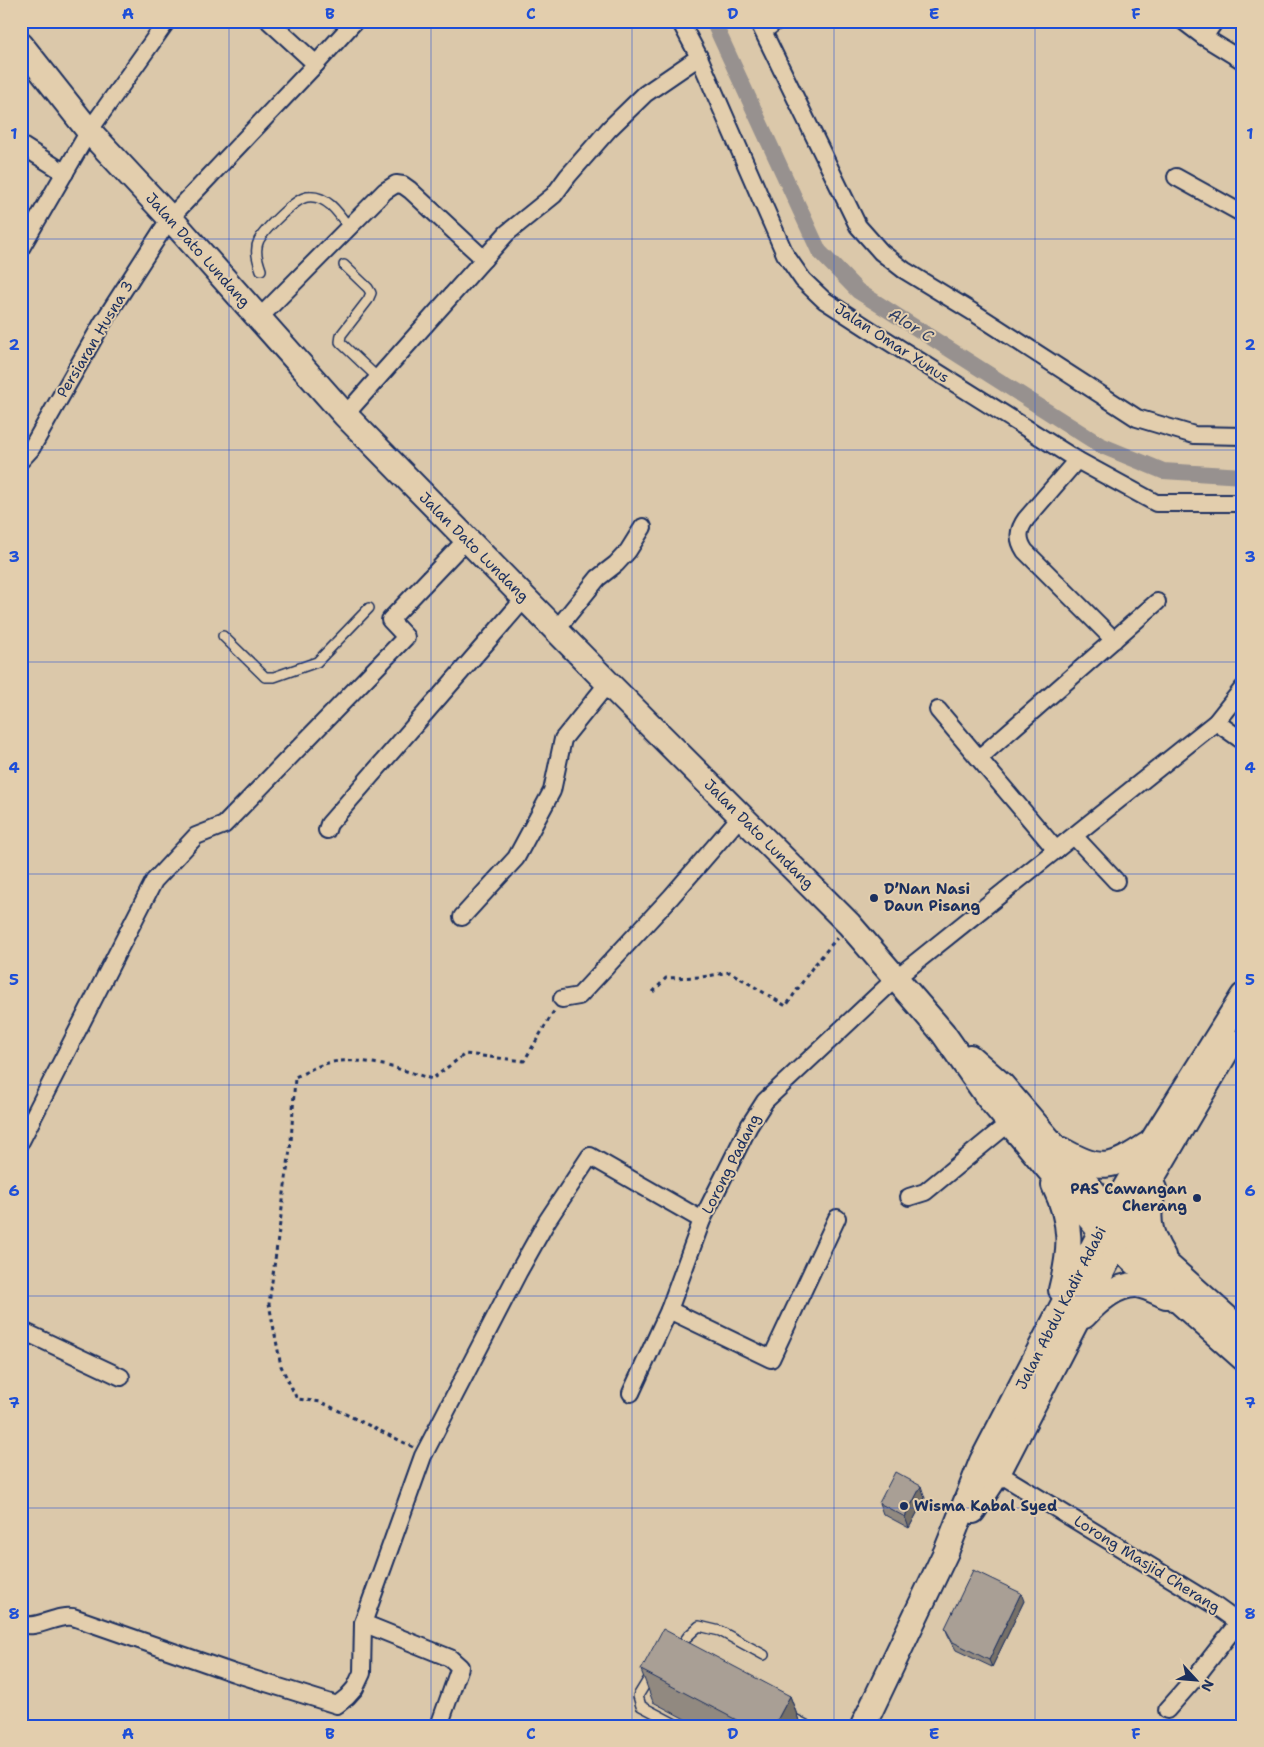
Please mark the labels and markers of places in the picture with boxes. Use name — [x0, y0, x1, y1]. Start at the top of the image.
place label: D’Nan Nasi Daun Pisang — [884, 879, 980, 916]
marker: D’Nan Nasi Daun Pisang — [868, 892, 880, 904]
place label: PAS Cawangan Cherang — [1070, 1179, 1187, 1216]
marker: PAS Cawangan Cherang — [1191, 1192, 1203, 1204]
place label: Wisma Kabal Syed — [914, 1496, 1057, 1516]
marker: Wisma Kabal Syed — [898, 1500, 910, 1512]

